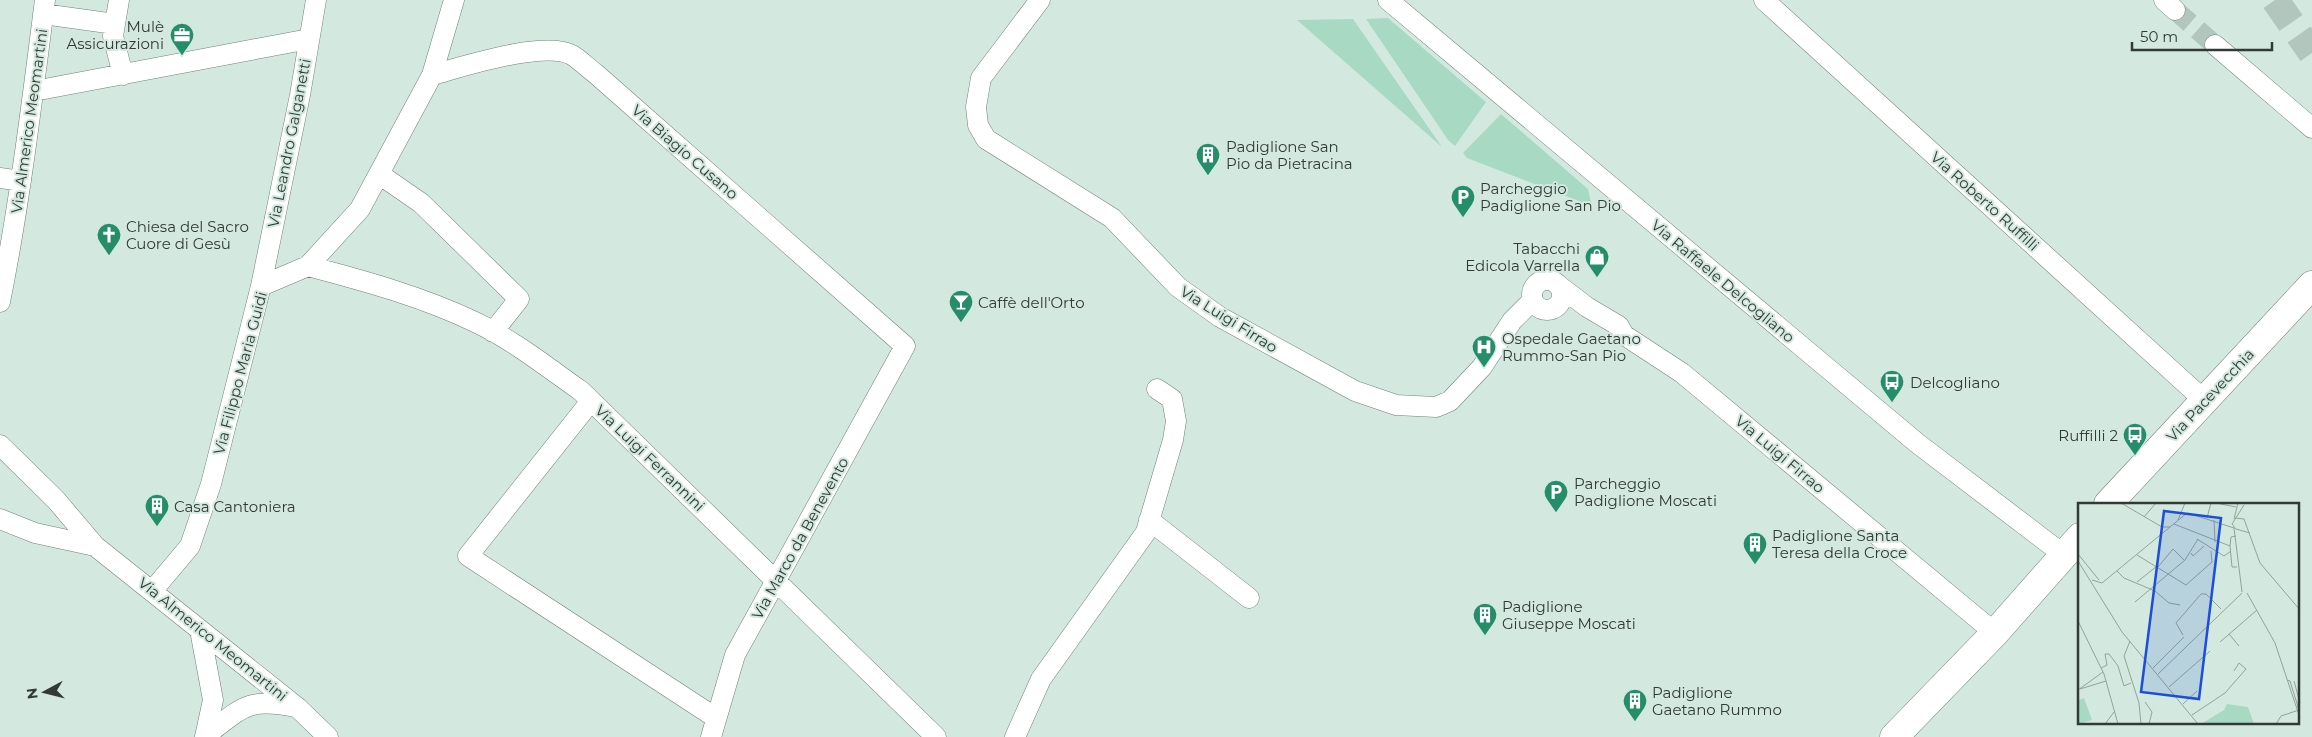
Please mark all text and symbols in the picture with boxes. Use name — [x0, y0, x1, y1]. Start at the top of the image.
place label: Mulè Assicurazioni — [67, 17, 164, 53]
scale bar — [2132, 20, 2272, 52]
office icon: Mulè Assicurazioni — [169, 22, 195, 56]
street label: Via Almerico Meomartini — [7, 27, 51, 215]
text: 50 m — [2140, 27, 2178, 46]
street label: Via Leandro Galganetti — [263, 57, 315, 229]
street label: Via Biagio Cusano — [628, 101, 742, 203]
place label: Padiglione San Pio da Pietracina — [1226, 137, 1353, 173]
building icon: Padiglione San Pio da Pietracina — [1195, 142, 1221, 176]
street label: Via Roberto Ruffilli — [1927, 147, 2043, 255]
place label: Parcheggio Padiglione San Pio — [1480, 179, 1621, 215]
parking icon: Parcheggio Padiglione San Pio — [1450, 184, 1476, 218]
street label: Via Raffaele Delcogliano — [1647, 215, 1799, 347]
place label: Chiesa del Sacro Cuore di Gesù — [126, 217, 249, 253]
church icon: Chiesa del Sacro Cuore di Gesù — [96, 222, 122, 256]
place label: Tabacchi Edicola Varrella — [1465, 239, 1580, 275]
shop icon: Tabacchi Edicola Varrella — [1584, 244, 1610, 278]
street label: Via Luigi Firrao — [1177, 281, 1281, 357]
street label: Via Filippo Maria Guidi — [209, 289, 271, 457]
bar icon: Caffè dell'Orto — [948, 289, 974, 323]
place label: Caffè dell'Orto — [978, 293, 1085, 312]
place label: Ospedale Gaetano Rummo-San Pio — [1502, 329, 1641, 365]
hospital icon: Ospedale Gaetano Rummo-San Pio — [1471, 334, 1497, 368]
street label: Via Pacevecchia — [2162, 345, 2258, 445]
bus stop icon: Delcogliano — [1879, 369, 1905, 403]
place label: Delcogliano — [1910, 373, 2000, 392]
street label: Via Luigi Ferrannini — [591, 401, 709, 515]
street label: Via Luigi Firrao — [1731, 411, 1829, 497]
bus stop icon: Ruffilli 2 — [2122, 422, 2148, 456]
place label: Ruffilli 2 — [2058, 426, 2118, 445]
street label: Via Marco da Benevento — [747, 454, 853, 622]
place label: Parcheggio Padiglione Moscati — [1574, 474, 1717, 510]
parking icon: Parcheggio Padiglione Moscati — [1543, 479, 1569, 513]
building icon: Casa Cantoniera — [144, 493, 170, 527]
place label: Casa Cantoniera — [174, 497, 296, 516]
inset map — [2078, 503, 2300, 724]
place label: Padiglione Santa Teresa della Croce — [1772, 526, 1907, 562]
building icon: Padiglione Santa Teresa della Croce — [1742, 531, 1768, 565]
street label: Via Almerico Meomartini — [135, 573, 291, 705]
place label: Padiglione Giuseppe Moscati — [1502, 597, 1636, 633]
building icon: Padiglione Giuseppe Moscati — [1472, 602, 1498, 636]
north arrow — [20, 667, 70, 717]
place label: Padiglione Gaetano Rummo — [1652, 683, 1782, 719]
text: N — [22, 687, 42, 700]
building icon: Padiglione Gaetano Rummo — [1622, 688, 1648, 722]

